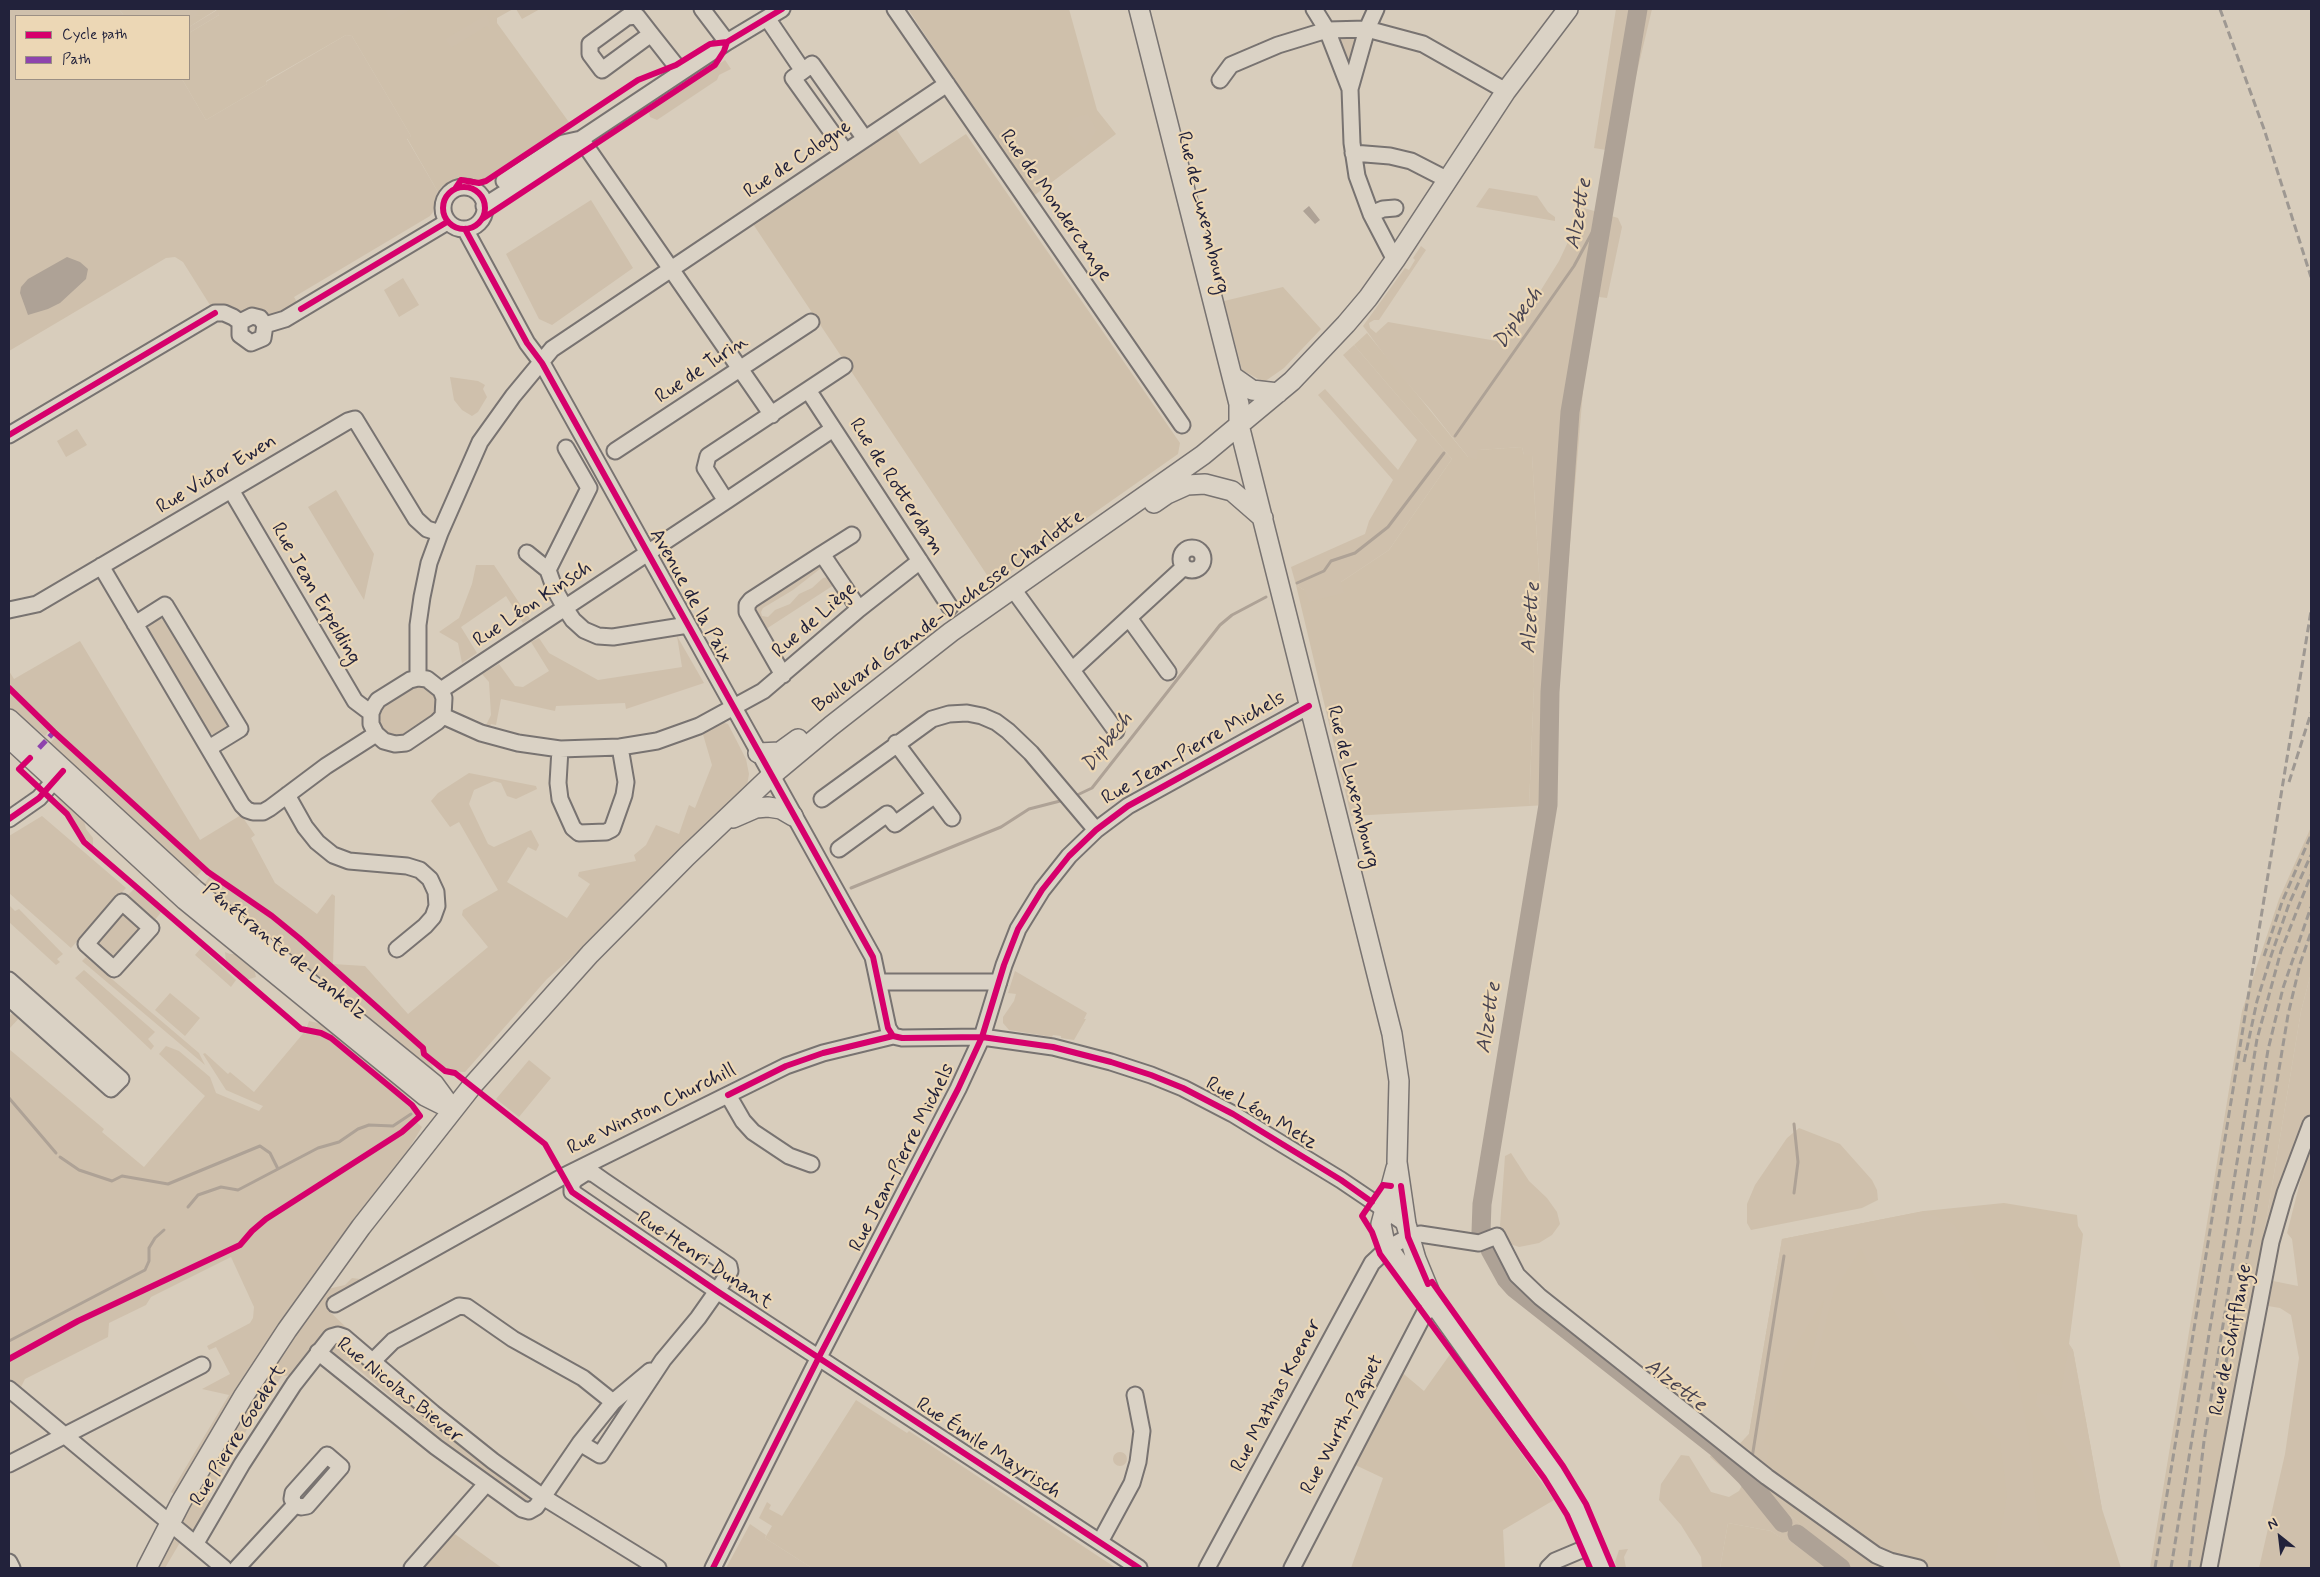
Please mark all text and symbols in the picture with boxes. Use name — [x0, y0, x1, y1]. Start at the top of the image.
legend — [15, 15, 190, 80]
text: Cycle path — [62, 25, 127, 45]
text: Path — [62, 50, 91, 70]
street label: Rue de Cologne — [740, 115, 856, 205]
street label: Rue de Mondercange — [994, 125, 1116, 287]
street label: Rue de Luxembourg — [1170, 129, 1234, 297]
water label: Alzette — [1561, 177, 1599, 251]
water label: Dipbech — [1489, 283, 1549, 355]
street label: Rue de Turin — [651, 330, 753, 410]
street label: Rue de Rotterdam — [843, 414, 949, 560]
street label: Rue Victor Ewen — [153, 430, 281, 520]
street label: Boulevard Grande-Duchesse Charlotte — [808, 505, 1090, 719]
street label: Rue Jean Erpelding — [265, 519, 365, 669]
street label: Avenue de la Paix — [643, 525, 737, 667]
street label: Rue Léon Kinsch — [469, 557, 597, 653]
street label: Rue de Liège — [768, 578, 862, 664]
water label: Alzette — [1517, 581, 1547, 655]
street label: Rue Jean-Pierre Michels — [1098, 687, 1290, 811]
street label: Rue de Luxembourg — [1320, 703, 1384, 871]
water label: Dipbech — [1077, 708, 1139, 778]
street label: Pénétrante de Lankelz — [197, 878, 371, 1026]
water label: Alzette — [1472, 981, 1508, 1055]
street label: Rue Winston Churchill — [564, 1059, 740, 1161]
street label: Rue Jean-Pierre Michels — [845, 1060, 961, 1256]
street label: Rue Léon Metz — [1201, 1072, 1321, 1156]
street label: Rue Henri Dunant — [632, 1207, 776, 1315]
street label: Rue de Schifflange — [2206, 1262, 2258, 1418]
street label: Rue Mathias Koener — [1227, 1315, 1327, 1477]
street label: Rue Nicolas Biever — [331, 1333, 467, 1449]
street label: Rue Wurth-Paquet — [1296, 1351, 1390, 1499]
water label: Alzette — [1639, 1354, 1711, 1418]
street label: Rue Pierre Goedert — [186, 1361, 292, 1511]
street label: Rue Émile Mayrisch — [911, 1393, 1065, 1505]
north arrow — [2255, 1512, 2305, 1562]
text: N — [2264, 1514, 2281, 1534]

